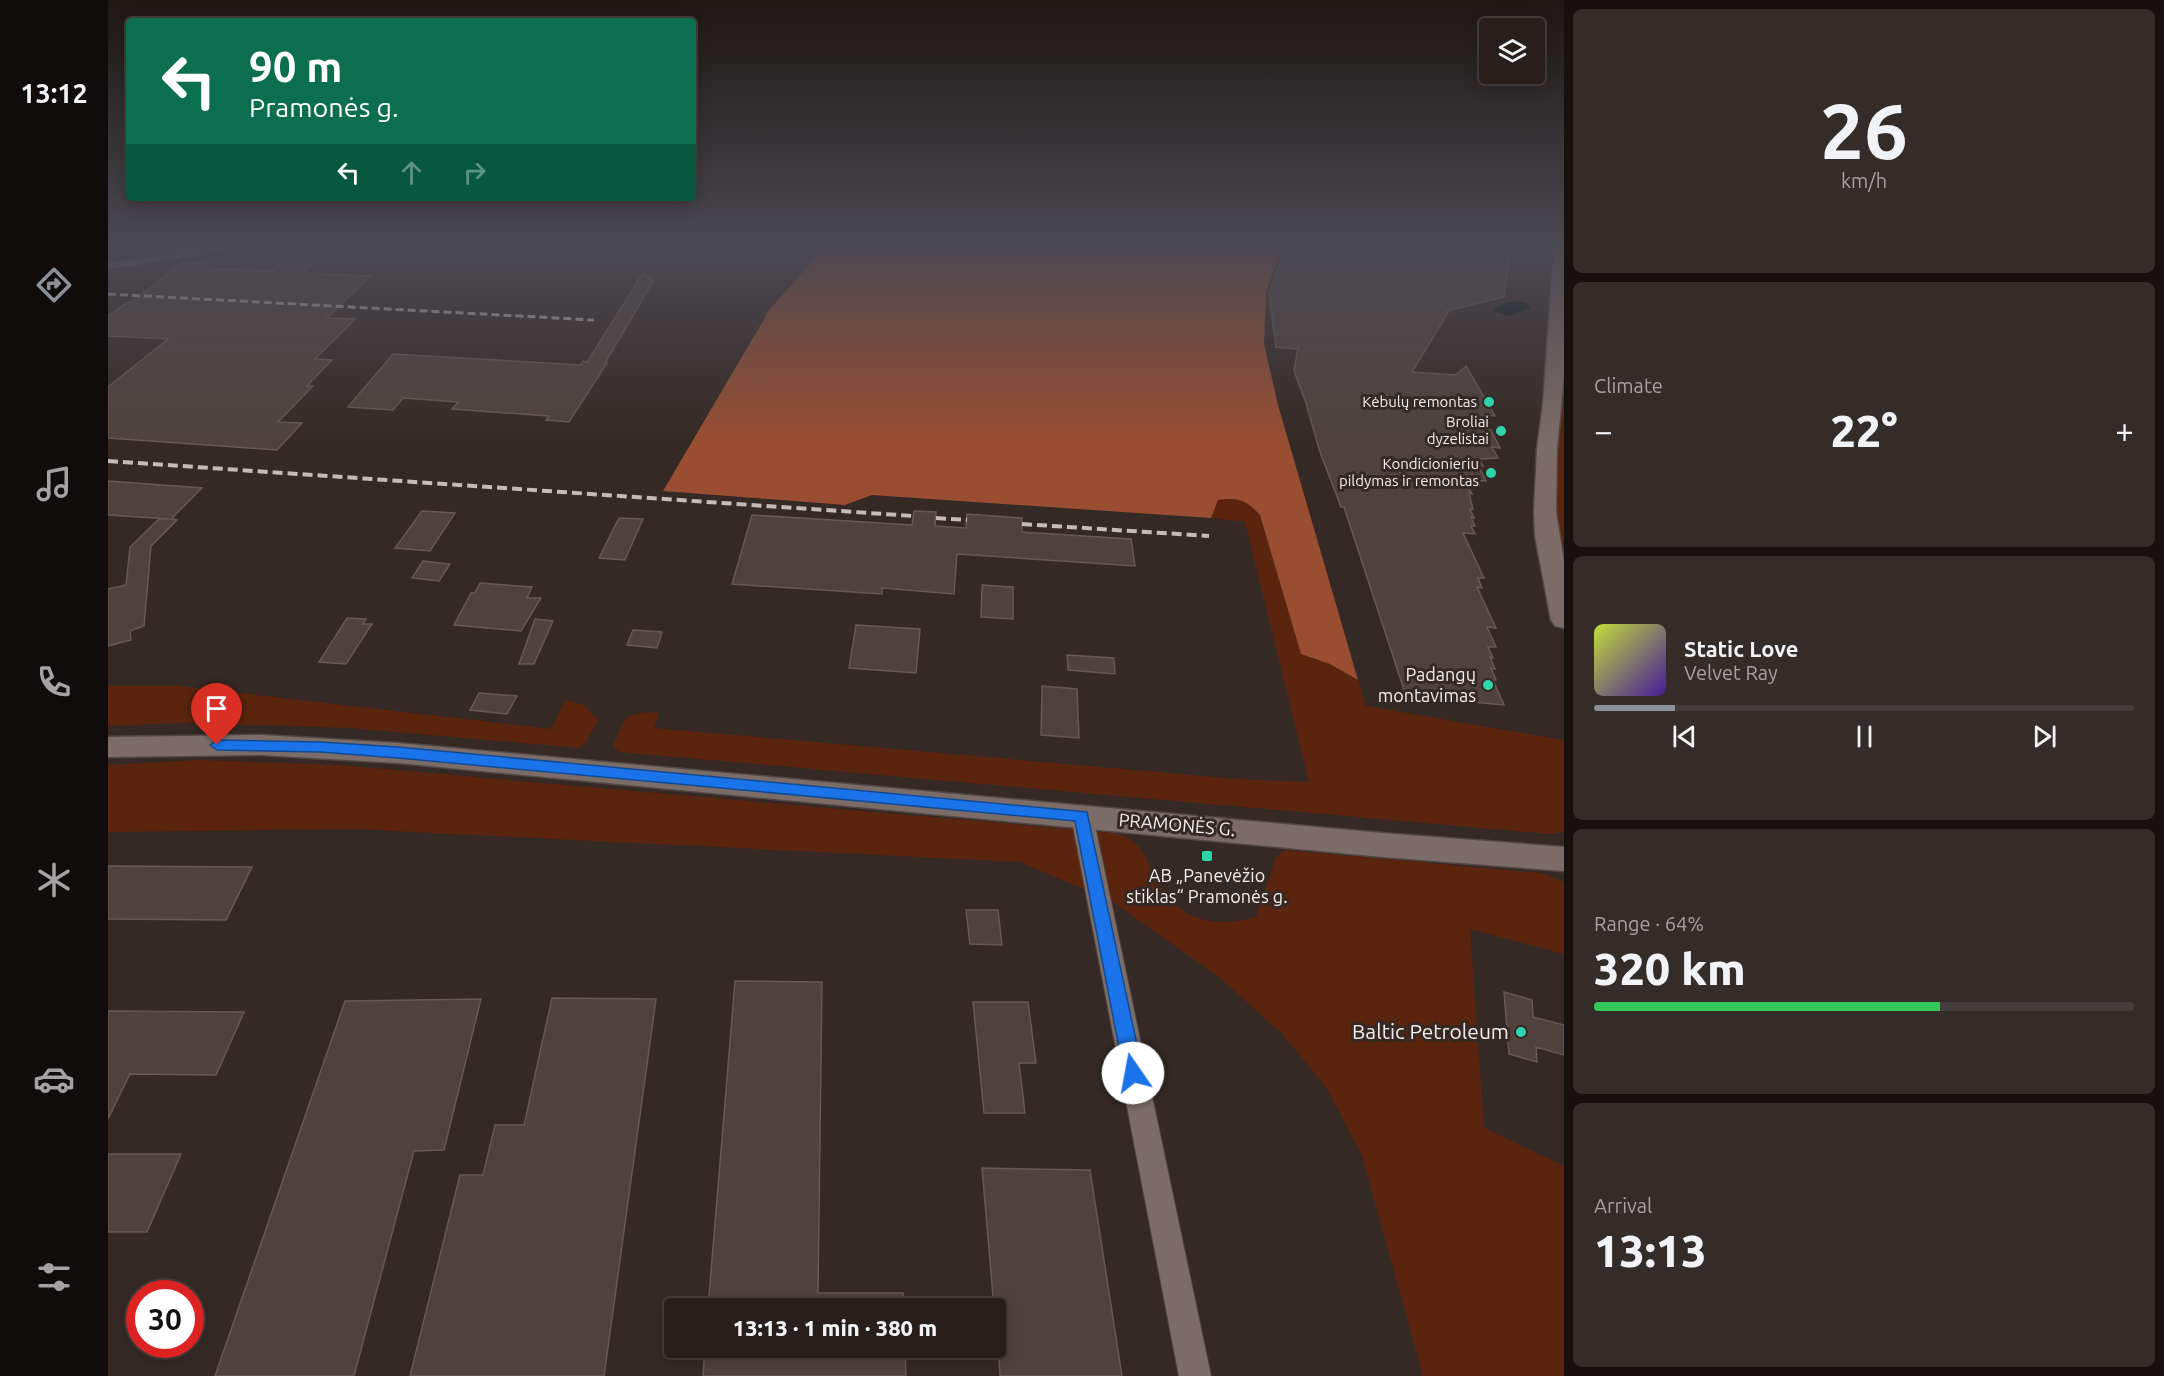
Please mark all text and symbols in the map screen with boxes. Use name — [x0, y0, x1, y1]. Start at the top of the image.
map controls — [1479, 18, 1545, 84]
button: layers — [1479, 18, 1545, 84]
icon: left — [150, 42, 228, 120]
text: 90 m — [249, 43, 343, 90]
text: 13:12 — [20, 78, 88, 108]
text: 26 — [1820, 86, 1908, 174]
text: Pramonės g. — [249, 92, 399, 122]
icon: left — [332, 156, 365, 189]
icon: ahead — [395, 156, 428, 189]
icon: right — [458, 156, 491, 189]
text: km/h — [1841, 169, 1887, 192]
icon: directions — [33, 264, 75, 306]
text: Climate — [1594, 374, 1663, 397]
place label: Kėbulų remontas — [1362, 393, 1477, 410]
marker: Kėbulų remontas — [1482, 395, 1496, 409]
text: 22° — [1830, 405, 1898, 456]
text: − — [1594, 412, 1613, 449]
text: + — [2115, 412, 2134, 449]
place label: Broliai dyzelistai — [1427, 413, 1489, 447]
marker: Broliai dyzelistai — [1494, 424, 1508, 438]
place label: Kondicionieriu pildymas ir remontas — [1339, 455, 1479, 489]
icon: music — [33, 463, 75, 505]
marker: Kondicionieriu pildymas ir remontas — [1484, 466, 1498, 480]
text: Static Love — [1684, 636, 1799, 661]
icon: phone — [33, 661, 75, 703]
text: Velvet Ray — [1684, 661, 1778, 684]
place label: Padangų montavimas — [1378, 664, 1476, 705]
marker: Padangų montavimas — [1481, 678, 1495, 692]
pin — [191, 683, 242, 745]
icon: arrive — [200, 692, 233, 725]
icon: previous — [1668, 720, 1701, 753]
icon: pause — [1848, 720, 1881, 753]
icon: next — [2028, 720, 2061, 753]
street label: PRAMONĖS G. — [1118, 809, 1236, 839]
marker: AB „Panevėžio stiklas“ Pramonės g. — [1200, 849, 1214, 863]
icon: climate — [33, 859, 75, 901]
place label: AB „Panevėžio stiklas“ Pramonės g. — [1126, 865, 1288, 906]
text: Range · 64% — [1594, 912, 1704, 935]
text: 320 km — [1594, 943, 1746, 994]
place label: Baltic Petroleum — [1352, 1019, 1509, 1043]
marker: Baltic Petroleum — [1514, 1025, 1528, 1039]
position arrow — [1101, 1041, 1165, 1105]
icon: car — [33, 1058, 75, 1100]
text: Arrival — [1594, 1194, 1652, 1217]
text: 13:13 — [1594, 1225, 1707, 1276]
icon: filters — [33, 1256, 75, 1298]
speed limit sign: 30 — [126, 1280, 204, 1358]
text: 13:13 · 1 min · 380 m — [733, 1315, 937, 1340]

